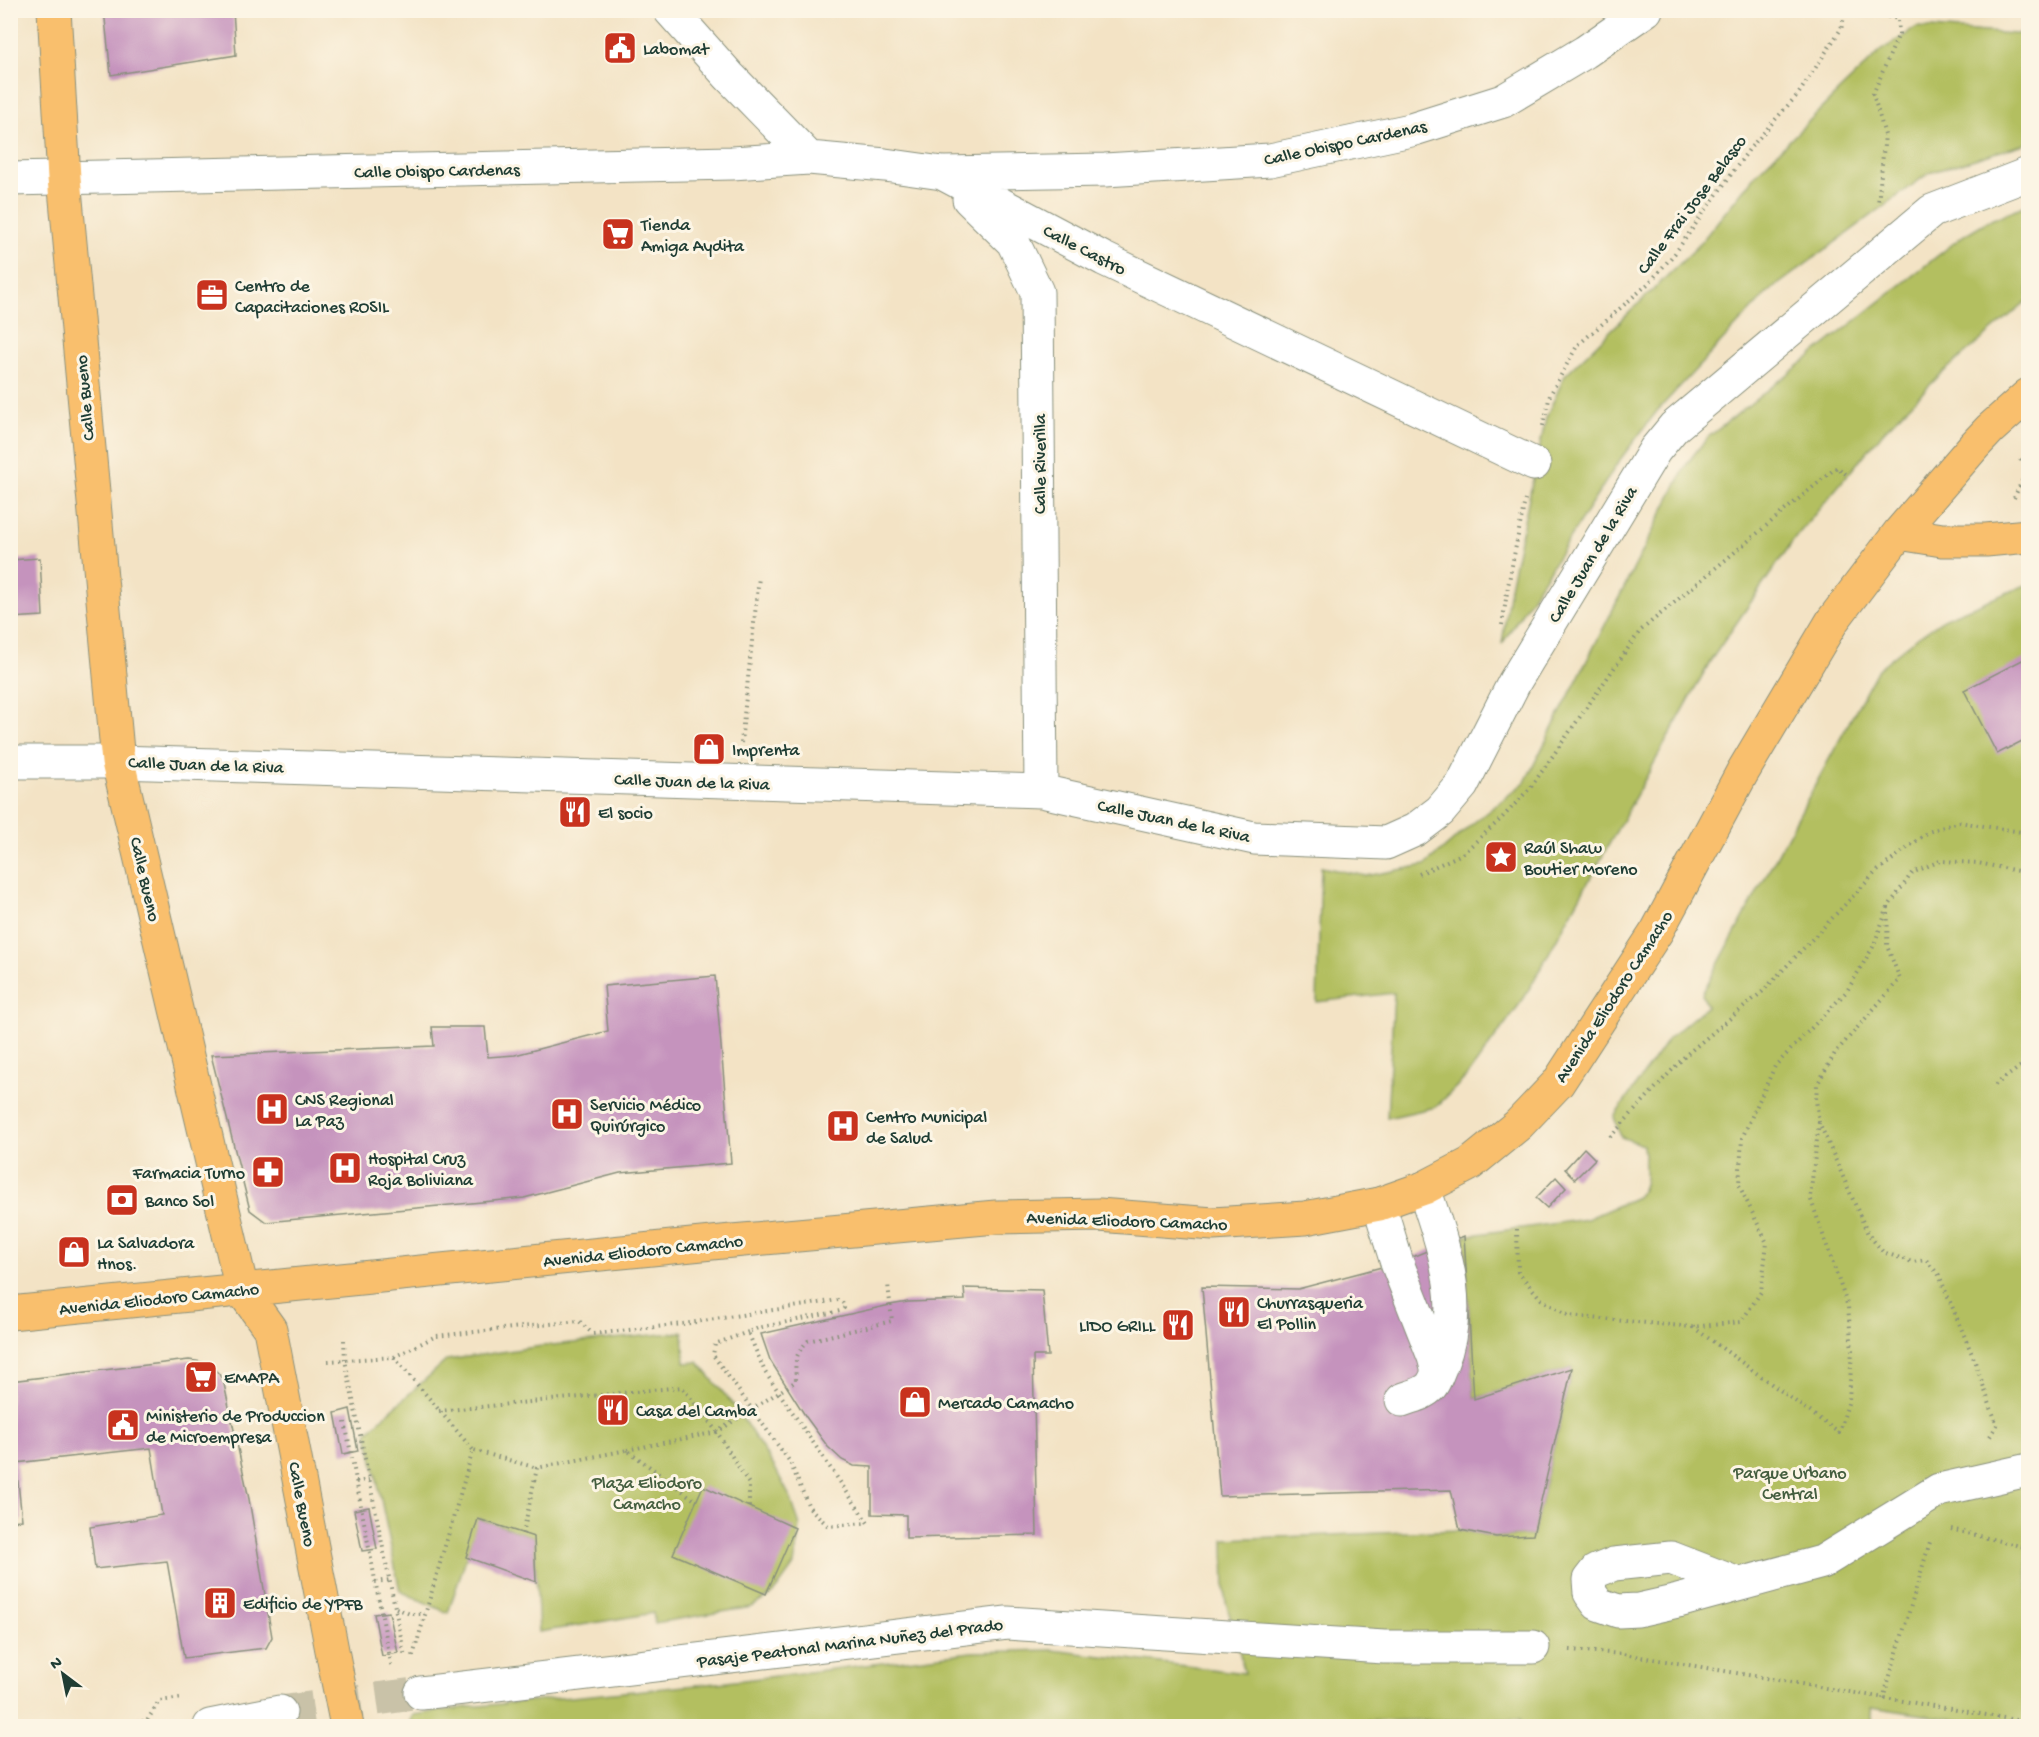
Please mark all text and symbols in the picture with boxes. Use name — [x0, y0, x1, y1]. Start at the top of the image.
public building icon: Labomat — [602, 30, 638, 66]
place label: Labomat — [643, 40, 710, 61]
street label: Calle Obispo Cardenas — [1262, 117, 1430, 172]
street label: Calle Frai Jose Belasco — [1634, 132, 1752, 279]
street label: Calle Obispo Cardenas — [354, 161, 521, 184]
supermarket icon: Tienda Amiga Aydita — [600, 216, 636, 252]
place label: Tienda Amiga Aydita — [640, 216, 745, 258]
street label: Calle Castro — [1039, 221, 1129, 281]
office icon: Centro de Capacitaciones ROSIL — [194, 277, 230, 313]
place label: Centro de Capacitaciones ROSIL — [235, 277, 390, 319]
street label: Calle Bueno — [72, 354, 101, 442]
street label: Calle Riverilla — [1031, 413, 1052, 514]
street label: Calle Juan de la Riva — [1545, 482, 1644, 627]
shop icon: Imprenta — [691, 731, 727, 767]
place label: Imprenta — [732, 741, 801, 762]
street label: Calle Juan de la Riva — [128, 753, 285, 780]
street label: Calle Juan de la Riva — [614, 770, 771, 797]
restaurant icon: El socio — [557, 794, 593, 830]
street label: Calle Juan de la Riva — [1095, 796, 1253, 849]
place label: El socio — [598, 804, 653, 825]
street label: Calle Bueno — [124, 835, 163, 924]
place icon: Raúl Shaw Boutier Moreno — [1483, 839, 1519, 875]
place label: Raúl Shaw Boutier Moreno — [1523, 839, 1638, 881]
street label: Avenida Eliodoro Camacho — [1552, 907, 1679, 1087]
hospital icon: CNS Regional La Paz — [254, 1091, 290, 1127]
place label: CNS Regional La Paz — [295, 1091, 394, 1133]
hospital icon: Servicio Médico Quirúrgico — [549, 1096, 585, 1132]
place label: Servicio Médico Quirúrgico — [590, 1096, 701, 1138]
hospital icon: Centro Municipal de Salud — [825, 1108, 861, 1144]
place label: Centro Municipal de Salud — [866, 1108, 987, 1150]
hospital icon: Hospital Cruz Roja Boliviana — [327, 1150, 363, 1186]
place label: Hospital Cruz Roja Boliviana — [368, 1150, 474, 1192]
pharmacy icon: Farmacia Turno — [250, 1154, 286, 1190]
place label: Farmacia Turno — [132, 1164, 245, 1185]
bank icon: Banco Sol — [104, 1182, 140, 1218]
place label: Banco Sol — [144, 1192, 214, 1213]
street label: Avenida Eliodoro Camacho — [1026, 1208, 1228, 1237]
street label: Avenida Eliodoro Camacho — [542, 1232, 744, 1273]
shop icon: La Salvadora Hnos. — [56, 1234, 92, 1270]
place label: La Salvadora Hnos. — [97, 1234, 195, 1276]
street label: Avenida Eliodoro Camacho — [58, 1280, 260, 1321]
restaurant icon: Churrasqueria El Pollin — [1216, 1294, 1252, 1330]
place label: Churrasqueria El Pollin — [1257, 1294, 1364, 1336]
restaurant icon: LIDO GRILL — [1160, 1307, 1196, 1343]
place label: LIDO GRILL — [1079, 1317, 1156, 1338]
supermarket icon: EMAPA — [183, 1359, 219, 1395]
place label: EMAPA — [224, 1369, 280, 1390]
shop icon: Mercado Camacho — [897, 1384, 933, 1420]
restaurant icon: Casa del Camba — [595, 1392, 631, 1428]
place label: Mercado Camacho — [938, 1394, 1074, 1415]
place label: Casa del Camba — [636, 1402, 758, 1423]
public building icon: Ministerio de Produccion de Microempresa — [105, 1407, 141, 1443]
place label: Ministerio de Produccion de Microempresa — [146, 1407, 325, 1449]
street label: Calle Bueno — [282, 1460, 319, 1549]
park label: Parque Urbano Central — [1732, 1464, 1847, 1506]
park label: Plaza Eliodoro Camacho — [591, 1474, 702, 1516]
building icon: Edificio de YPFB — [202, 1585, 238, 1621]
place label: Edificio de YPFB — [243, 1595, 363, 1616]
street label: Pasaje Peatonal Marina Nuñez del Prado — [695, 1615, 1004, 1674]
north arrow — [33, 1644, 93, 1704]
text: N — [47, 1653, 67, 1675]

